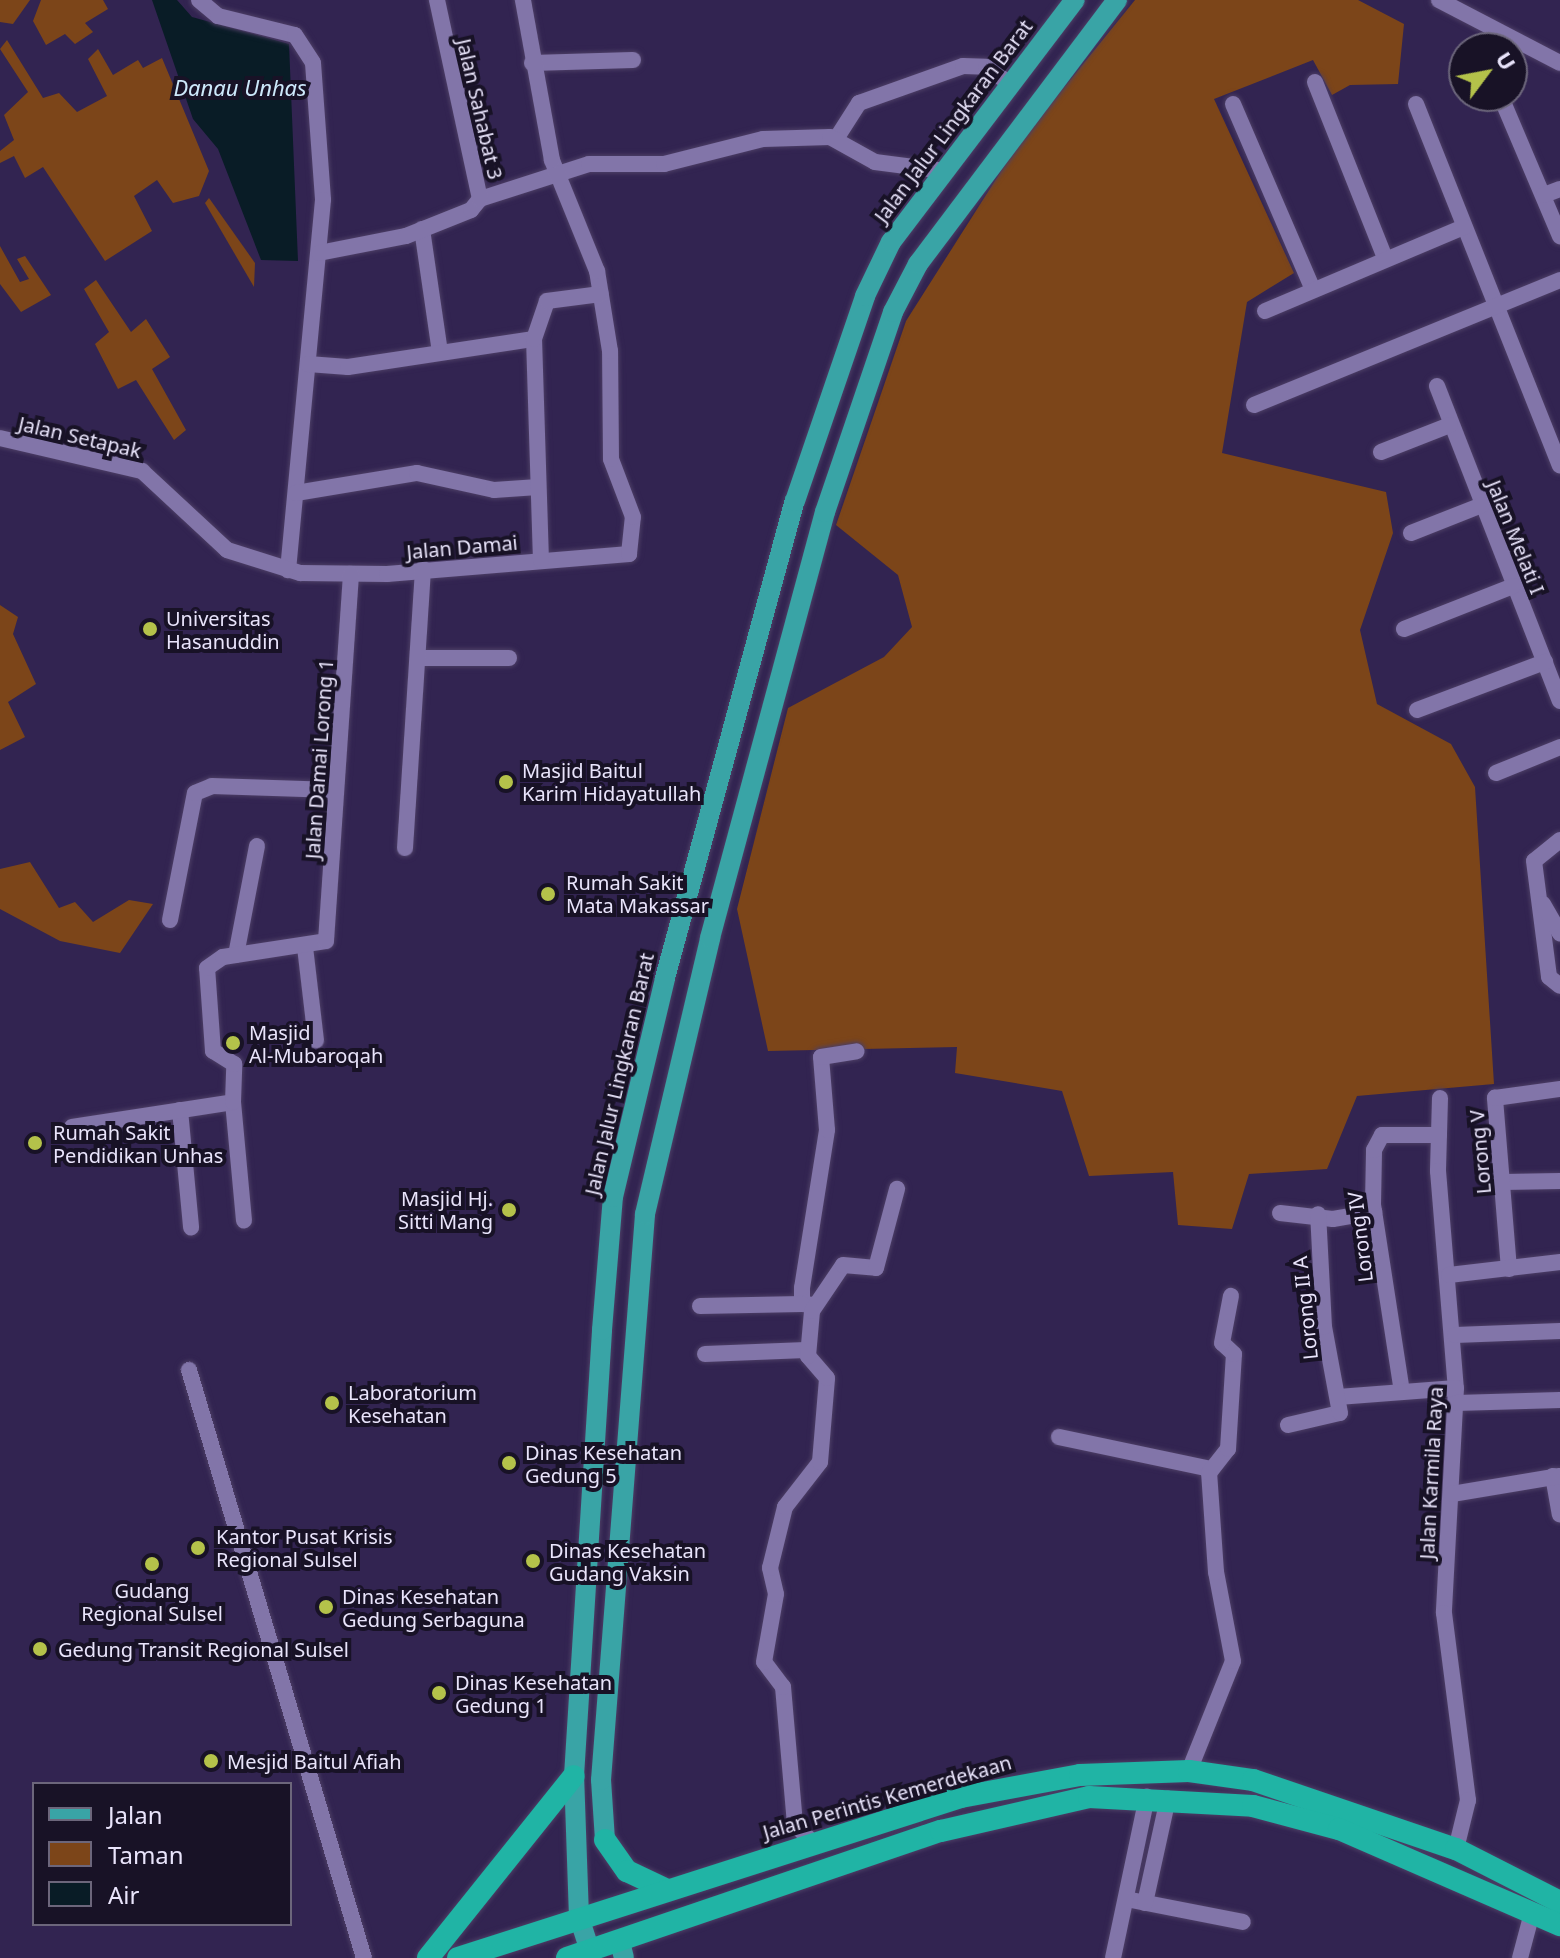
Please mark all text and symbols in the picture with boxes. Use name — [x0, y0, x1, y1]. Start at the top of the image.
street label: Jalan Jalur Lingkaran Barat — [869, 15, 1037, 227]
north arrow — [1448, 32, 1528, 112]
street label: Jalan Sahabat 3 — [452, 36, 508, 182]
text: U — [1490, 45, 1524, 75]
water label: Danau Unhas — [173, 75, 307, 101]
street label: Jalan Setapak — [16, 411, 144, 463]
street label: Jalan Melati I — [1482, 477, 1550, 597]
street label: Jalan Damai — [405, 530, 519, 564]
place label: Universitas Hasanuddin — [166, 606, 280, 653]
marker: Universitas Hasanuddin — [141, 620, 159, 638]
street label: Jalan Damai Lorong 1 — [300, 658, 338, 860]
place label: Masjid Baitul Karim Hidayatullah — [522, 758, 701, 805]
marker: Masjid Baitul Karim Hidayatullah — [497, 773, 515, 791]
place label: Rumah Sakit Mata Makassar — [566, 870, 709, 917]
marker: Rumah Sakit Mata Makassar — [537, 883, 559, 905]
street label: Jalan Jalur Lingkaran Barat — [579, 951, 659, 1197]
place label: Masjid Al-Mubaroqah — [249, 1020, 383, 1067]
marker: Masjid Al-Mubaroqah — [224, 1034, 242, 1052]
street label: Lorong V — [1464, 1109, 1496, 1195]
place label: Rumah Sakit Pendidikan Unhas — [53, 1120, 223, 1167]
marker: Rumah Sakit Pendidikan Unhas — [24, 1132, 46, 1154]
place label: Masjid Hj. Sitti Mang — [398, 1186, 493, 1233]
street label: Lorong IV — [1343, 1190, 1377, 1284]
marker: Masjid Hj. Sitti Mang — [500, 1201, 518, 1219]
street label: Lorong II A — [1288, 1255, 1322, 1361]
place label: Laboratorium Kesehatan — [348, 1380, 477, 1427]
street label: Jalan Karmila Raya — [1414, 1386, 1448, 1560]
marker: Laboratorium Kesehatan — [323, 1394, 341, 1412]
place label: Dinas Kesehatan Gedung 5 — [525, 1440, 682, 1487]
marker: Dinas Kesehatan Gedung 5 — [500, 1454, 518, 1472]
place label: Kantor Pusat Krisis Regional Sulsel — [216, 1524, 393, 1571]
marker: Kantor Pusat Krisis Regional Sulsel — [187, 1537, 209, 1559]
place label: Dinas Kesehatan Gudang Vaksin — [549, 1538, 706, 1585]
marker: Dinas Kesehatan Gudang Vaksin — [524, 1552, 542, 1570]
marker: Gudang Regional Sulsel — [141, 1553, 163, 1575]
place label: Gudang Regional Sulsel — [81, 1578, 223, 1625]
place label: Dinas Kesehatan Gedung Serbaguna — [342, 1584, 525, 1631]
marker: Dinas Kesehatan Gedung Serbaguna — [317, 1598, 335, 1616]
place label: Gedung Transit Regional Sulsel — [58, 1637, 349, 1661]
marker: Gedung Transit Regional Sulsel — [29, 1638, 51, 1660]
place label: Dinas Kesehatan Gedung 1 — [455, 1670, 612, 1717]
marker: Dinas Kesehatan Gedung 1 — [430, 1684, 448, 1702]
place label: Mesjid Baitul Afiah — [227, 1749, 402, 1773]
street label: Jalan Perintis Kemerdekaan — [760, 1750, 1014, 1844]
marker: Mesjid Baitul Afiah — [202, 1752, 220, 1770]
legend — [32, 1782, 292, 1926]
text: Jalan — [108, 1798, 163, 1831]
text: Taman — [108, 1838, 184, 1871]
text: Air — [108, 1878, 139, 1911]

